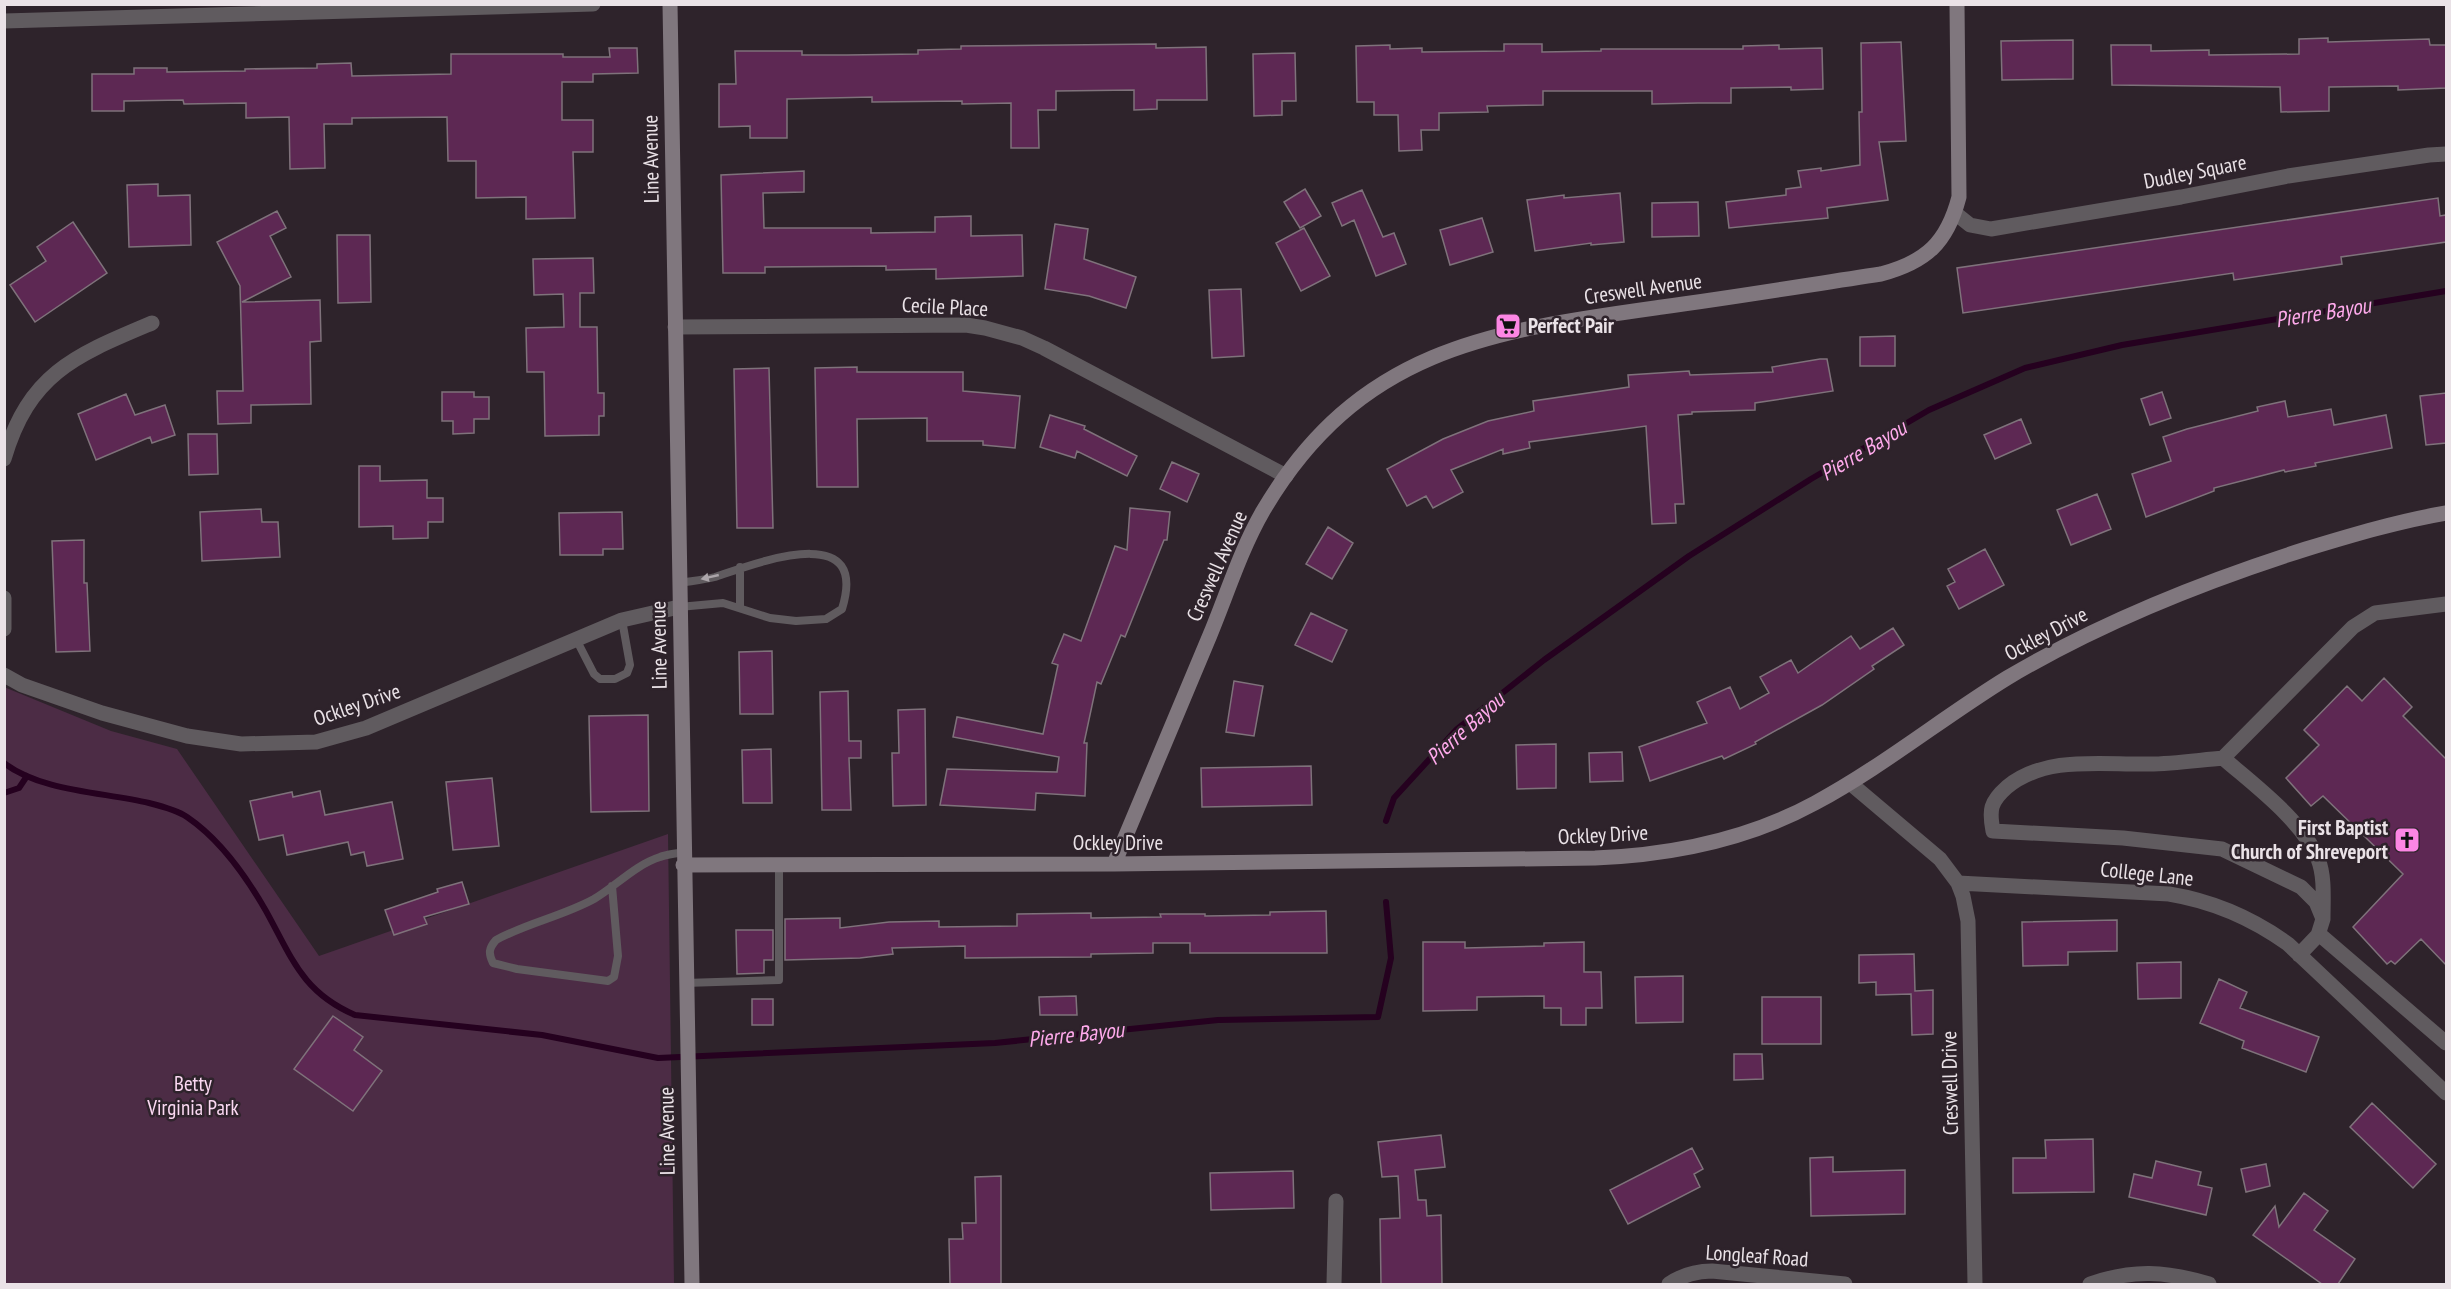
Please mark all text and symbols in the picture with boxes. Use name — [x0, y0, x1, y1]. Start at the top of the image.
street label: Line Avenue — [636, 115, 665, 203]
street label: Dudley Square — [2141, 148, 2249, 195]
street label: Creswell Avenue — [1582, 267, 1703, 310]
water label: Pierre Bayou — [2273, 290, 2374, 333]
street label: Cecile Place — [901, 291, 989, 322]
supermarket icon: Perfect Pair — [1493, 311, 1523, 341]
place label: Perfect Pair — [1528, 312, 1615, 339]
water label: Pierre Bayou — [1815, 413, 1913, 487]
street label: Creswell Avenue — [1180, 506, 1253, 625]
one-way arrow — [700, 573, 719, 582]
street label: Ockley Drive — [2000, 600, 2092, 667]
street label: Line Avenue — [644, 601, 673, 689]
street label: Ockley Drive — [310, 677, 404, 732]
water label: Pierre Bayou — [1420, 684, 1511, 771]
place label: First Baptist Church of Shreveport — [2231, 814, 2388, 865]
street label: Ockley Drive — [1557, 819, 1649, 850]
church icon: First Baptist Church of Shreveport — [2392, 825, 2422, 855]
street label: Ockley Drive — [1073, 829, 1163, 856]
street label: College Lane — [2099, 855, 2195, 892]
water label: Pierre Bayou — [1027, 1015, 1127, 1053]
street label: Creswell Drive — [1935, 1031, 1964, 1135]
park label: Betty Virginia Park — [146, 1070, 239, 1121]
street label: Line Avenue — [652, 1087, 681, 1175]
street label: Longleaf Road — [1705, 1238, 1809, 1273]

